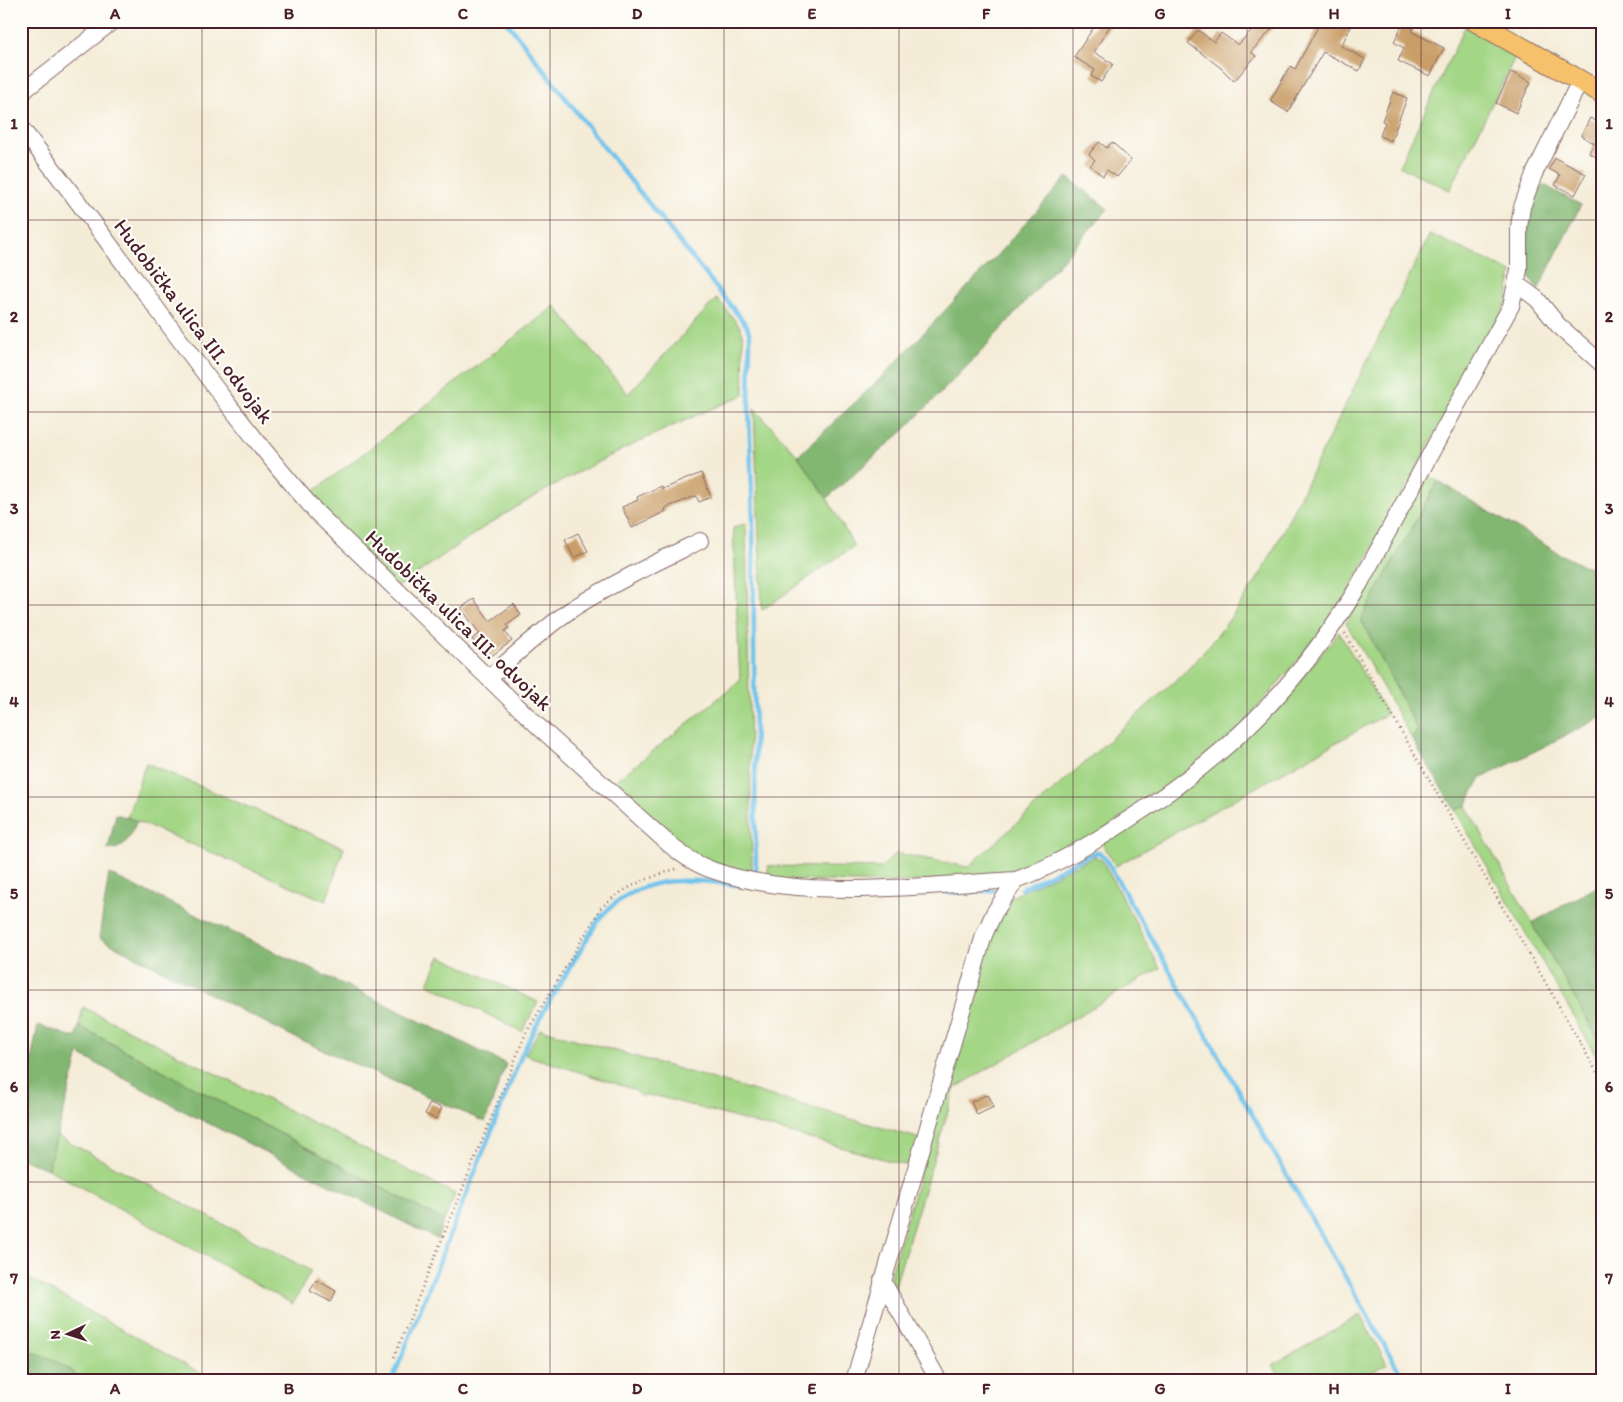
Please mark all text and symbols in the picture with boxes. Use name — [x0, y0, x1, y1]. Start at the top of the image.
text: A — [109, 4, 121, 23]
text: B — [284, 4, 295, 23]
text: C — [458, 4, 469, 23]
text: D — [632, 4, 643, 23]
text: E — [808, 4, 817, 23]
text: F — [982, 4, 991, 23]
text: G — [1154, 4, 1166, 23]
text: H — [1328, 4, 1340, 23]
text: I — [1505, 4, 1511, 23]
text: 1 — [10, 114, 18, 133]
text: 1 — [1605, 114, 1613, 133]
street label: Hudobička ulica III. odvojak — [109, 214, 279, 428]
text: 2 — [10, 307, 19, 326]
text: 2 — [1605, 307, 1614, 326]
text: 3 — [10, 499, 19, 518]
text: 3 — [1605, 499, 1614, 518]
street label: Hudobička ulica III. odvojak — [361, 524, 558, 716]
text: 4 — [9, 692, 19, 711]
text: 4 — [1604, 692, 1614, 711]
text: 5 — [10, 884, 19, 903]
text: 5 — [1605, 884, 1614, 903]
text: 6 — [10, 1077, 19, 1096]
text: 6 — [1605, 1077, 1614, 1096]
text: 7 — [9, 1269, 18, 1288]
text: 7 — [1604, 1269, 1613, 1288]
north arrow — [42, 1310, 92, 1360]
text: N — [47, 1330, 64, 1340]
text: A — [109, 1379, 121, 1398]
text: B — [284, 1379, 295, 1398]
text: C — [458, 1379, 469, 1398]
text: D — [632, 1379, 643, 1398]
text: E — [808, 1379, 817, 1398]
text: F — [982, 1379, 991, 1398]
text: G — [1154, 1379, 1166, 1398]
text: H — [1328, 1379, 1340, 1398]
text: I — [1505, 1379, 1511, 1398]

